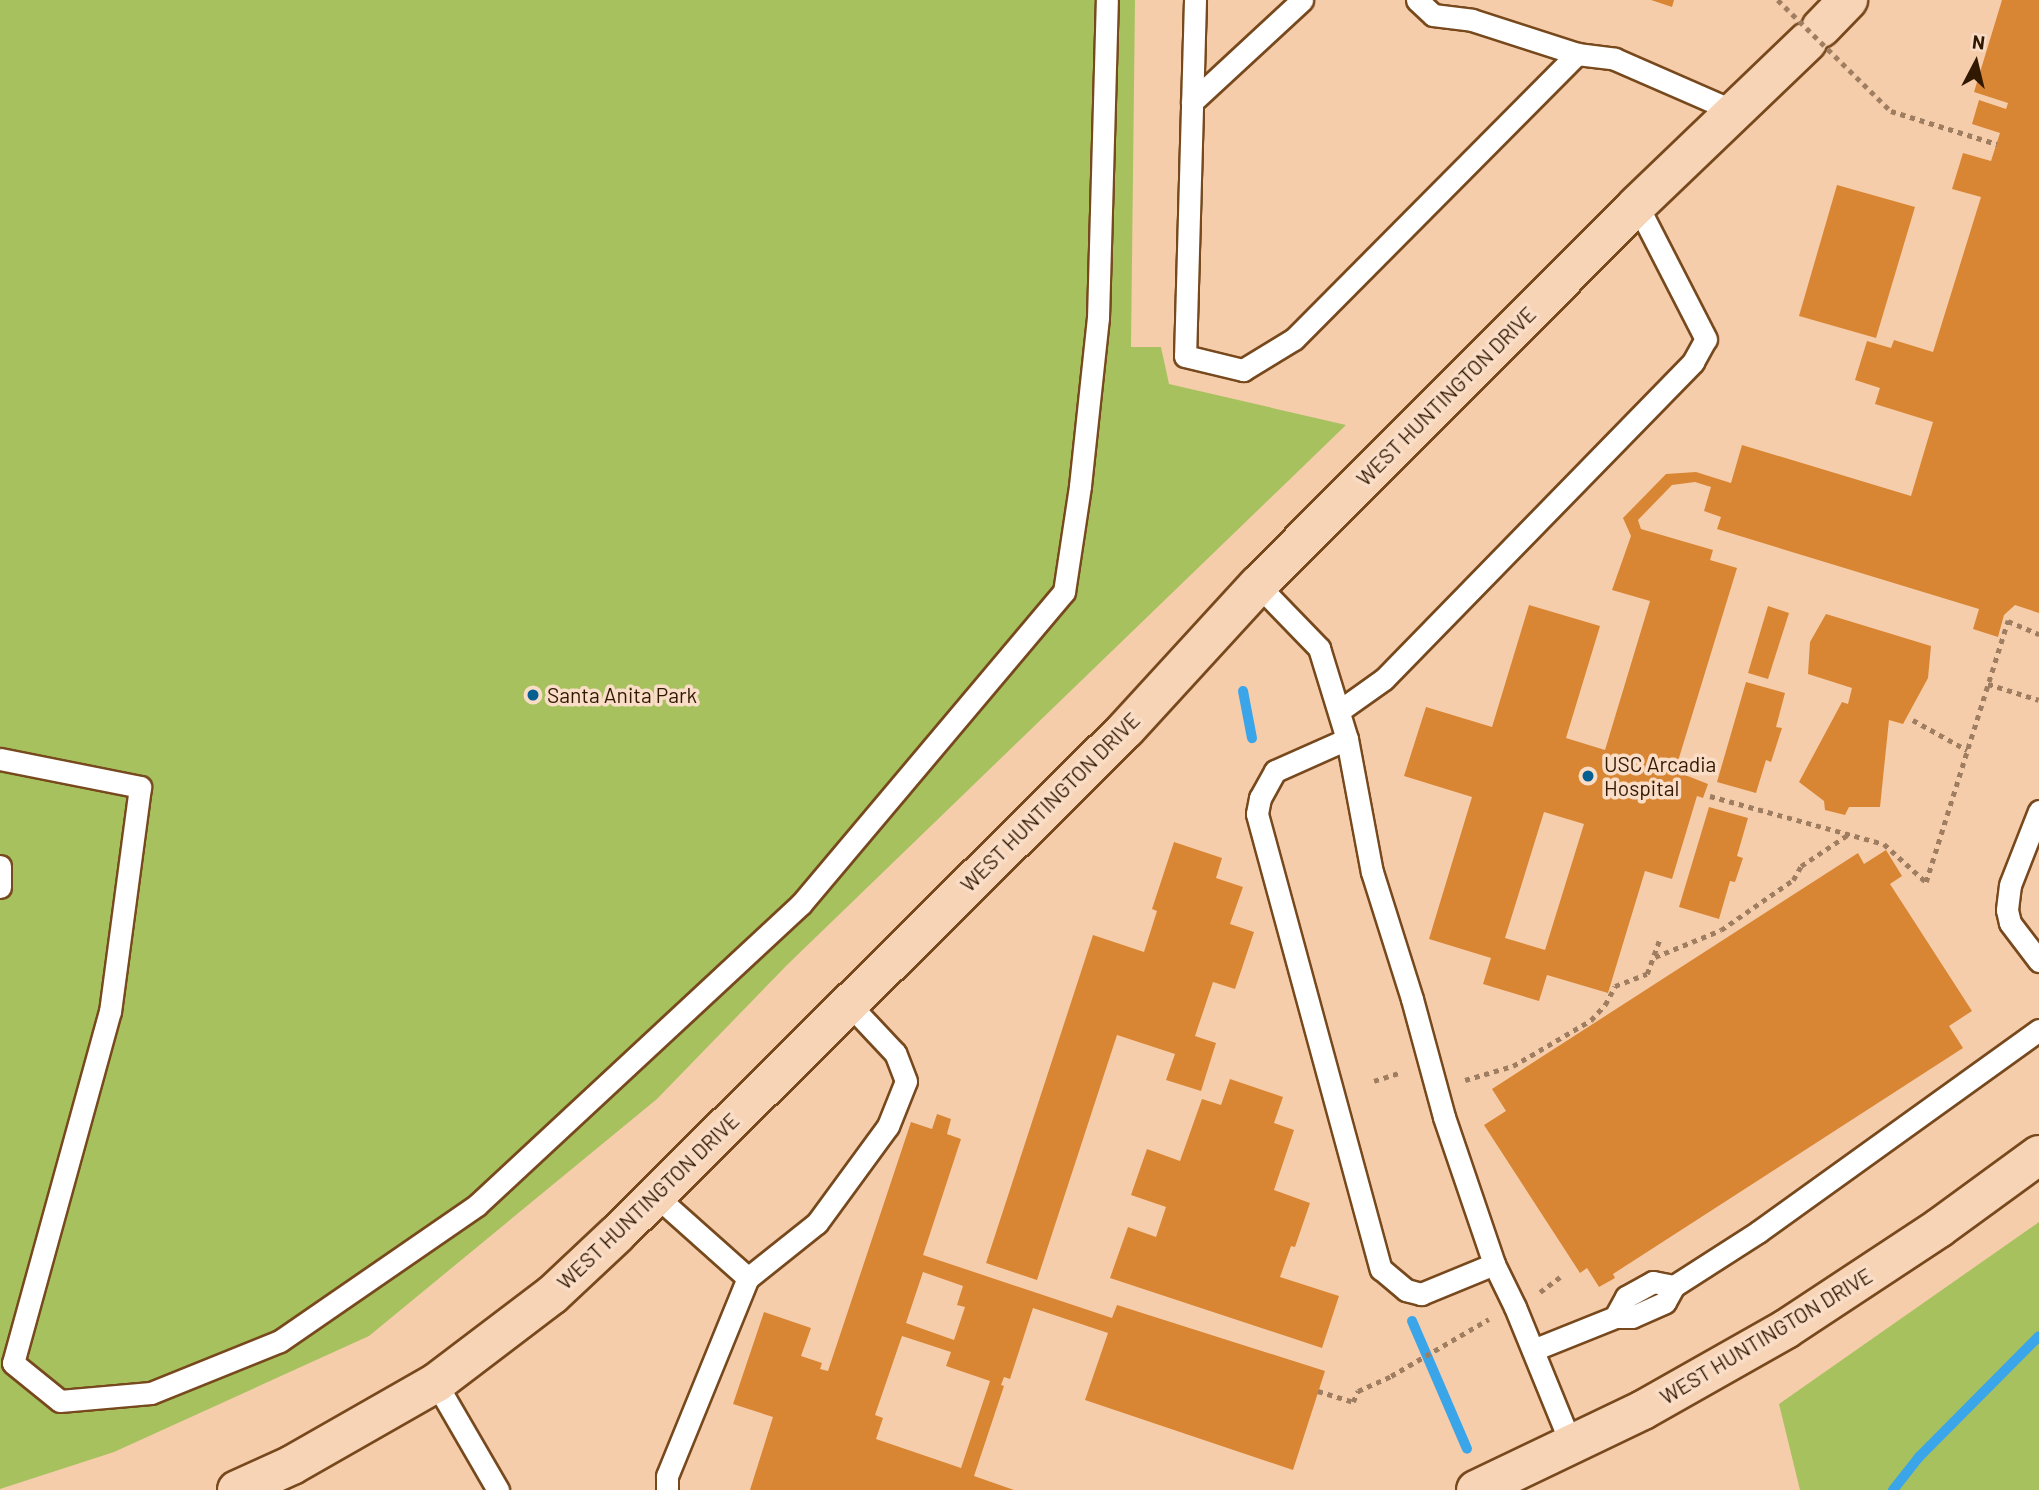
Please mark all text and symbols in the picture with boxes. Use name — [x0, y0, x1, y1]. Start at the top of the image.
north arrow — [1941, 28, 2011, 98]
text: N — [1971, 29, 1986, 54]
street label: WEST HUNTINGTON DRIVE — [1351, 301, 1541, 491]
place label: Santa Anita Park — [547, 682, 697, 708]
marker: Santa Anita Park — [525, 687, 541, 703]
street label: WEST HUNTINGTON DRIVE — [955, 707, 1145, 897]
place label: USC Arcadia Hospital — [1604, 751, 1716, 801]
marker: USC Arcadia Hospital — [1578, 766, 1598, 786]
street label: WEST HUNTINGTON DRIVE — [552, 1108, 744, 1294]
street label: WEST HUNTINGTON DRIVE — [1655, 1263, 1877, 1409]

